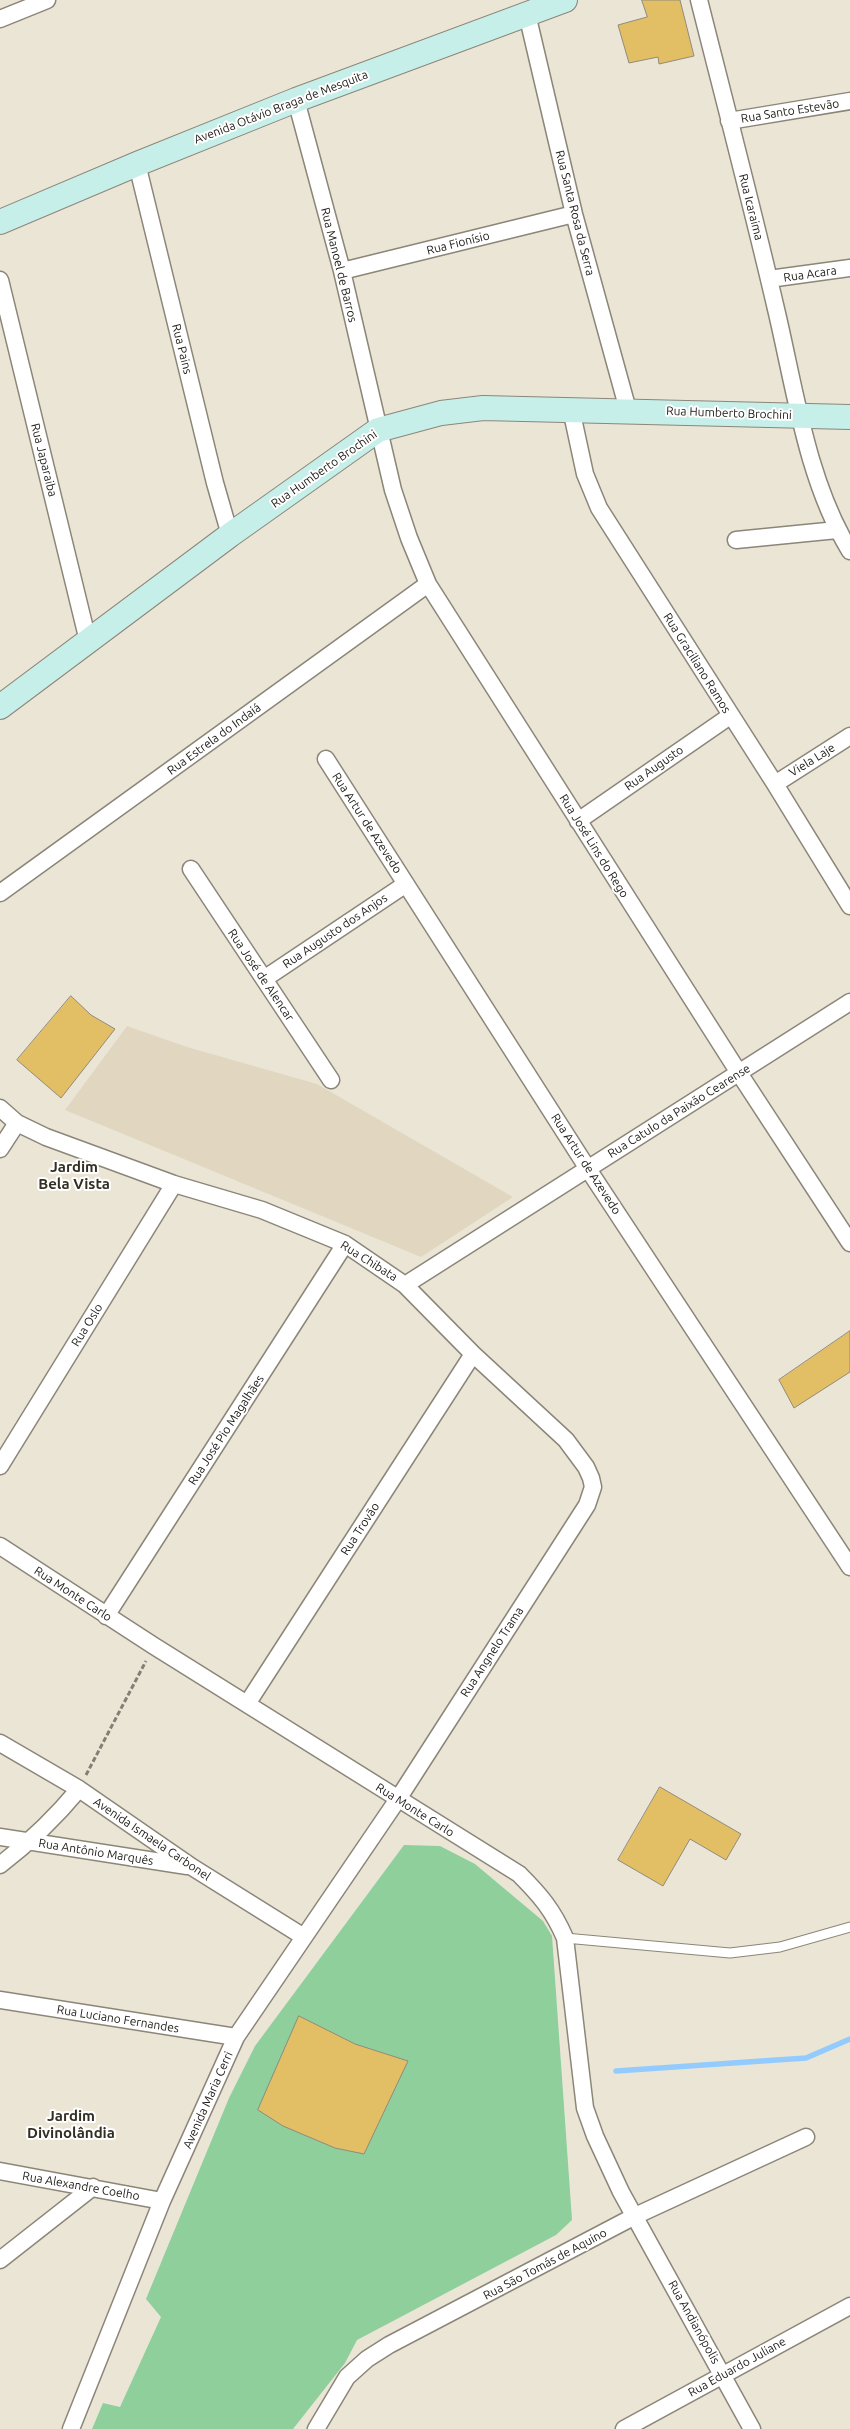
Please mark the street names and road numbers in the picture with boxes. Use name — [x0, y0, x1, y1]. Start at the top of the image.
street label: Avenida Otávio Braga de Mesquita — [192, 67, 370, 147]
street label: Rua Santo Estevão — [740, 96, 840, 126]
street label: Rua Santa Rosa da Serra — [552, 149, 598, 277]
street label: Rua Icaraima — [736, 172, 766, 242]
street label: Rua Manoel de Barros — [318, 206, 360, 324]
street label: Rua Fionísio — [425, 228, 491, 258]
street label: Rua Acara — [783, 263, 837, 285]
street label: Rua Pains — [169, 322, 195, 376]
street label: Rua Humberto Brochini — [666, 404, 792, 422]
street label: Rua Japaraiba — [28, 422, 60, 498]
street label: Rua Humberto Brochini — [268, 427, 380, 511]
street label: Rua Graciliano Ramos — [660, 610, 734, 716]
street label: Rua Estrela do Indaiá — [164, 700, 264, 778]
street label: Viela Laje — [786, 740, 838, 780]
street label: Rua Augusto — [622, 742, 686, 794]
street label: Rua Artur de Azevedo — [329, 770, 405, 876]
street label: Rua José Lins do Rego — [556, 792, 632, 900]
street label: Rua Augusto dos Anjos — [280, 891, 390, 971]
street label: Rua José de Alencar — [225, 926, 297, 1024]
street label: Rua Catulo da Paixão Cearense — [605, 1061, 753, 1161]
street label: Rua Artur de Azevedo — [548, 1111, 624, 1217]
street label: Rua Chibata — [338, 1238, 400, 1284]
street label: Rua Oslo — [68, 1301, 106, 1349]
street label: Rua José Pio Magalhães — [185, 1372, 267, 1488]
street label: Rua Trovão — [338, 1500, 382, 1558]
street label: Rua Monte Carlo — [31, 1563, 115, 1625]
street label: Rua Angnelo Trama — [457, 1604, 527, 1700]
street label: Rua Monte Carlo — [373, 1780, 457, 1840]
street label: Avenida Ismaela Carbonel — [91, 1794, 213, 1884]
street label: Rua Antônio Marquês — [38, 1836, 154, 1868]
street label: Rua Luciano Fernandes — [56, 2002, 180, 2036]
street label: Avenida Maria Cerri — [180, 2049, 236, 2151]
street label: Rua Alexandre Coelho — [21, 2169, 141, 2203]
street label: Rua São Tomás de Aquino — [481, 2225, 609, 2303]
street label: Rua Andianópolis — [665, 2278, 723, 2366]
street label: Rua Eduardo Juliane — [686, 2334, 788, 2400]

